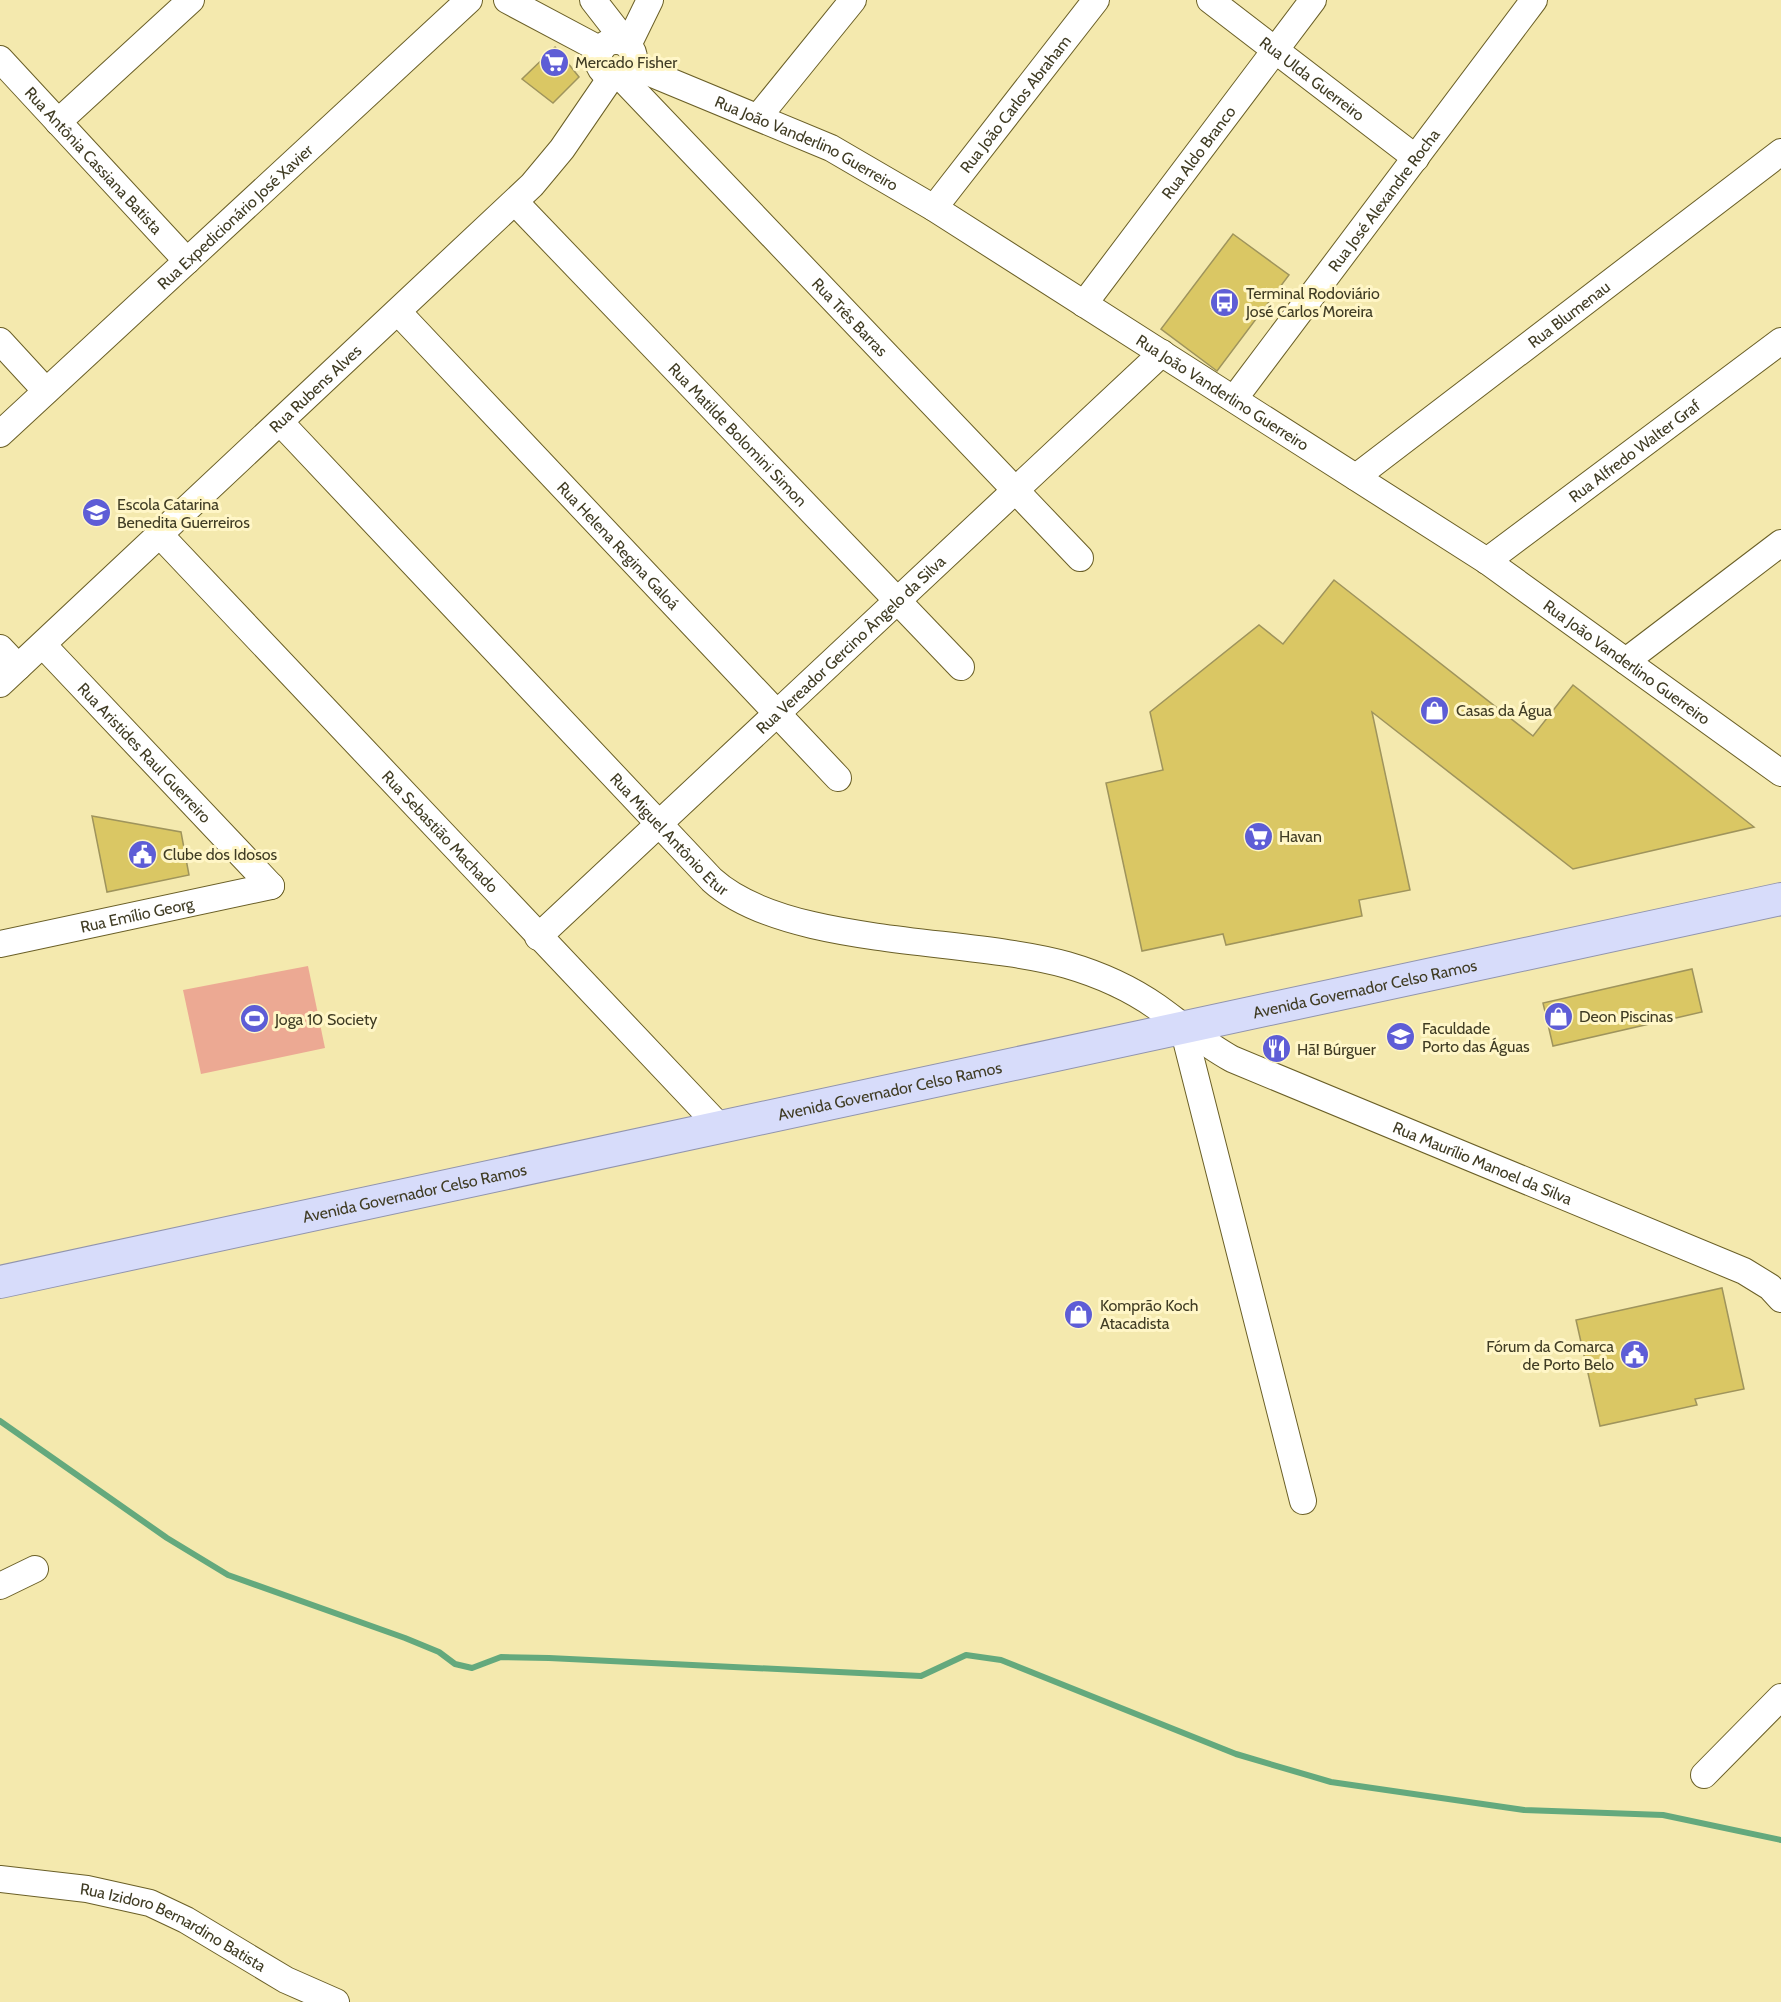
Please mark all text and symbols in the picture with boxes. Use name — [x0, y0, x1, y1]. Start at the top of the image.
street label: Rua João Carlos Abraham — [956, 32, 1075, 177]
street label: Rua Ulda Guerreiro — [1256, 33, 1368, 125]
supermarket icon: Mercado Fisher — [538, 46, 570, 78]
place label: Mercado Fisher — [575, 53, 678, 72]
street label: Rua Antônia Cassiana Batista — [21, 83, 166, 238]
street label: Rua João Vanderlino Guerreiro — [712, 92, 901, 195]
street label: Rua Aldo Branco — [1158, 102, 1240, 203]
street label: Rua José Alexandre Rocha — [1324, 125, 1444, 275]
street label: Rua Expedicionário José Xavier — [154, 140, 317, 293]
street label: Rua Três Barras — [808, 274, 892, 361]
street label: Rua Blumenau — [1524, 277, 1614, 352]
place label: Terminal Rodoviário José Carlos Moreira — [1245, 284, 1380, 321]
bus stop icon: Terminal Rodoviário José Carlos Moreira — [1209, 286, 1241, 318]
street label: Rua João Vanderlino Guerreiro — [1133, 331, 1312, 455]
street label: Rua Rubens Alves — [265, 341, 366, 437]
street label: Rua Matilde Bolomini Simon — [664, 359, 811, 510]
street label: Rua Alfredo Walter Graf — [1565, 396, 1705, 506]
street label: Rua Helena Regina Galoá — [553, 478, 683, 614]
place label: Escola Catarina Benedita Guerreiros — [117, 495, 250, 532]
school or university icon: Escola Catarina Benedita Guerreiros — [80, 497, 112, 529]
street label: Rua Vereador Gercino Ângelo da Silva — [752, 552, 950, 738]
street label: Rua João Vanderlino Guerreiro — [1540, 596, 1714, 729]
street label: Rua Aristides Raul Guerreiro — [74, 679, 215, 827]
shop icon: Casas da Água — [1419, 694, 1451, 726]
place label: Casas da Água — [1456, 701, 1552, 720]
street label: Rua Sebastião Machado — [378, 767, 502, 897]
street label: Rua Miguel Antônio Etur — [606, 769, 733, 900]
supermarket icon: Havan — [1242, 820, 1274, 852]
place label: Havan — [1279, 827, 1322, 846]
public building icon: Clube dos Idosos — [126, 838, 158, 870]
place label: Clube dos Idosos — [163, 845, 278, 864]
street label: Rua Emílio Georg — [79, 894, 197, 937]
street label: Avenida Governador Celso Ramos — [1251, 956, 1479, 1022]
shop icon: Deon Piscinas — [1542, 1000, 1574, 1032]
sports icon: Joga 10 Society — [238, 1003, 270, 1035]
place label: Deon Piscinas — [1579, 1007, 1673, 1026]
place label: Joga 10 Society — [274, 1010, 377, 1029]
place label: Faculdade Porto das Águas — [1422, 1019, 1530, 1056]
school or university icon: Faculdade Porto das Águas — [1385, 1021, 1417, 1053]
restaurant icon: Hã! Búrguer — [1260, 1033, 1292, 1065]
place label: Hã! Búrguer — [1297, 1040, 1377, 1059]
street label: Avenida Governador Celso Ramos — [776, 1058, 1004, 1124]
street label: Rua Maurílio Manoel da Silva — [1390, 1118, 1575, 1209]
street label: Avenida Governador Celso Ramos — [301, 1160, 529, 1227]
place label: Komprão Koch Atacadista — [1100, 1296, 1199, 1333]
shop icon: Komprão Koch Atacadista — [1063, 1298, 1095, 1330]
place label: Fórum da Comarca de Porto Belo — [1486, 1337, 1614, 1374]
public building icon: Fórum da Comarca de Porto Belo — [1619, 1339, 1651, 1371]
street label: Rua Izidoro Bernardino Batista — [79, 1879, 269, 1976]

